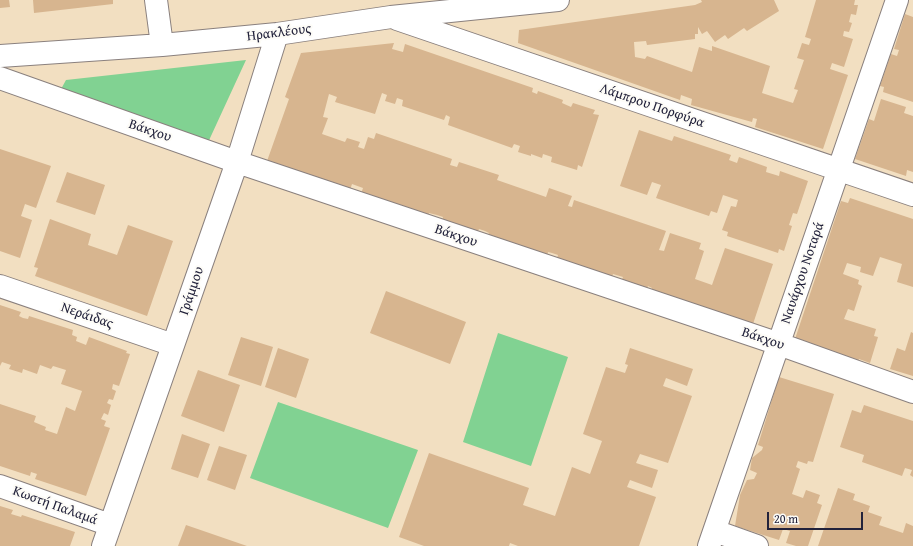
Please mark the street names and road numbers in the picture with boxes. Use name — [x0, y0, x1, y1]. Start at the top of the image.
street label: Ηρακλέους — [246, 21, 312, 45]
street label: Λάμπρου Πορφύρα — [597, 80, 707, 132]
street label: Βάκχου — [126, 116, 174, 146]
street label: Ναυάρχου Νοταρά — [778, 220, 828, 326]
street label: Βάκχου — [432, 221, 480, 251]
street label: Γράμμου — [176, 265, 208, 317]
street label: Νεράιδας — [59, 299, 115, 333]
street label: Βάκχου — [739, 324, 787, 354]
street label: Κωστή Παλαμά — [10, 483, 100, 529]

